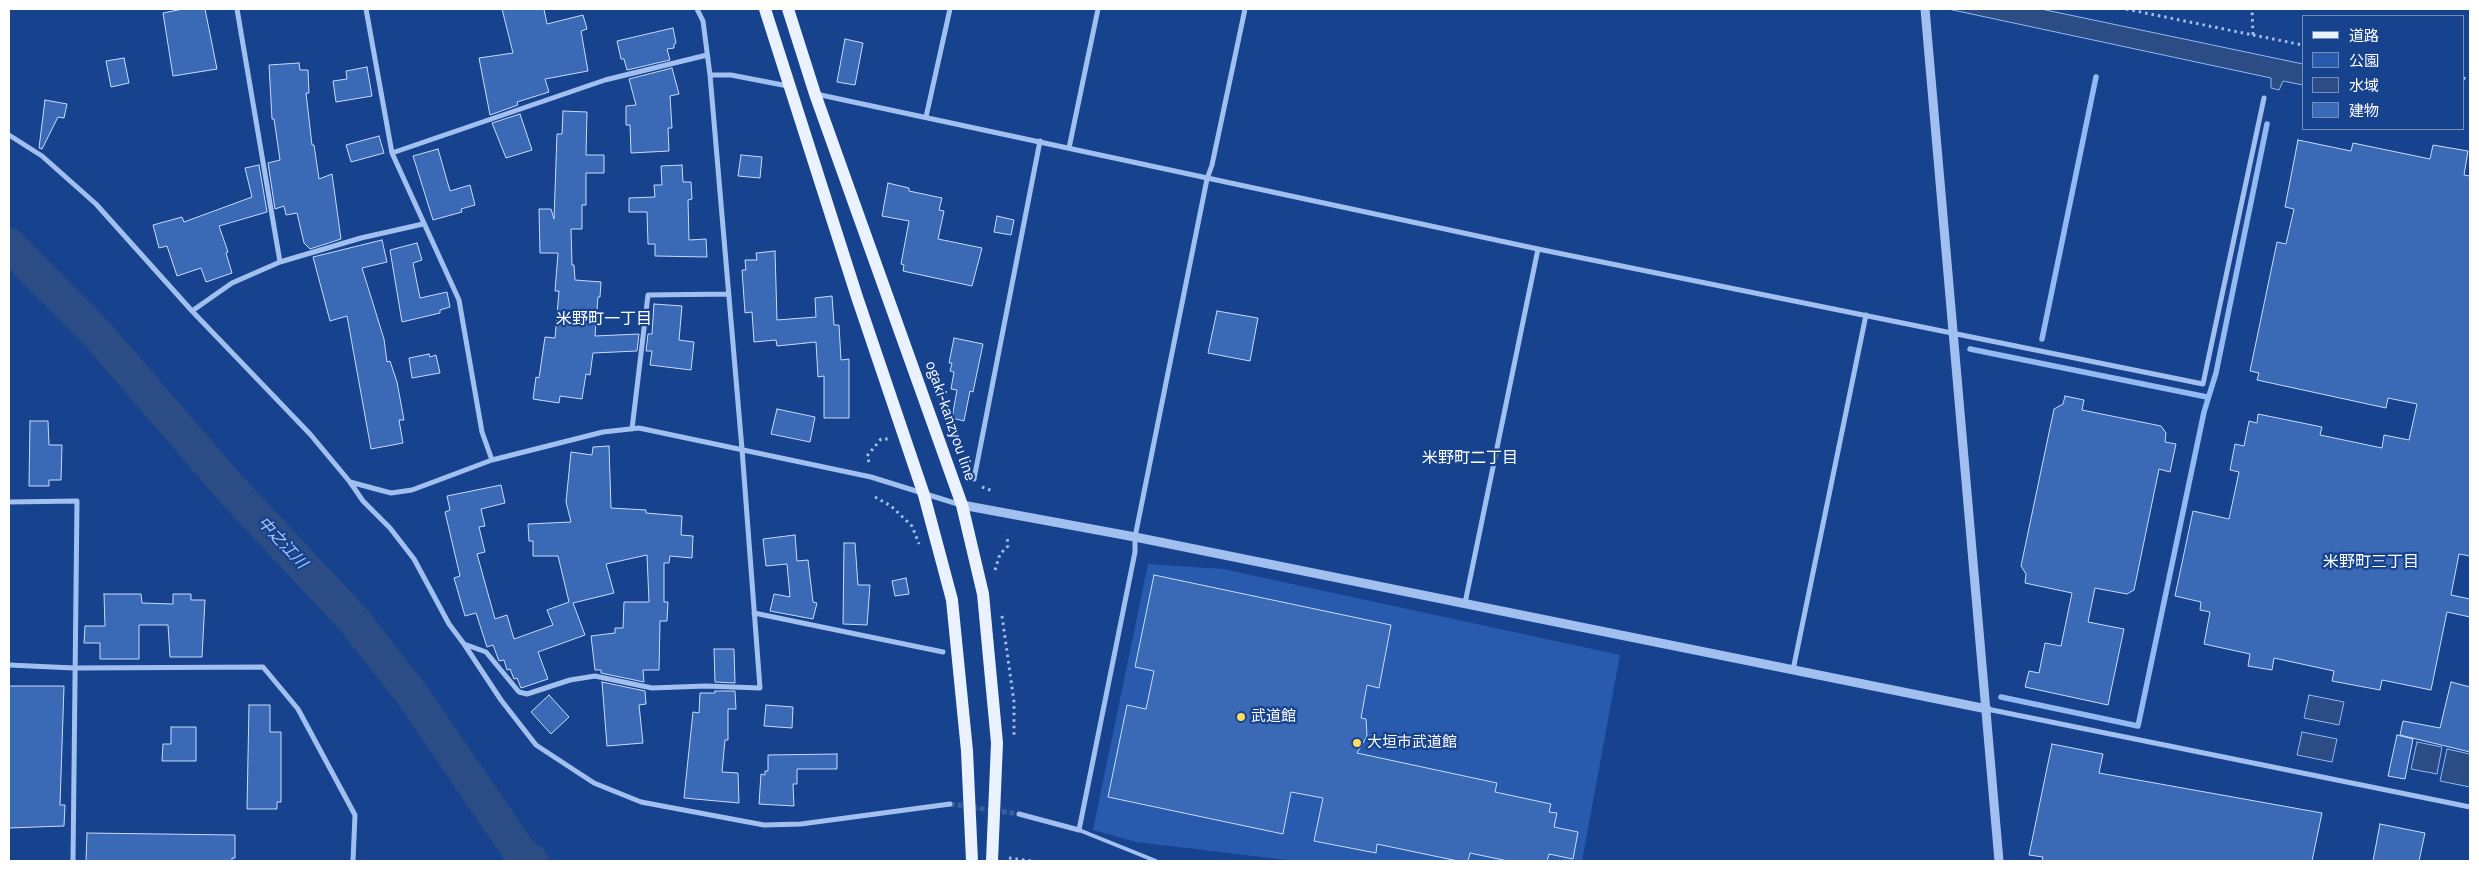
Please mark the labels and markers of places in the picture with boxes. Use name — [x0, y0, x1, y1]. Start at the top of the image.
place label: 武道館 — [1251, 708, 1296, 726]
marker: 武道館 — [1235, 711, 1247, 723]
place label: 大垣市武道館 — [1367, 734, 1457, 752]
marker: 大垣市武道館 — [1351, 737, 1363, 749]

